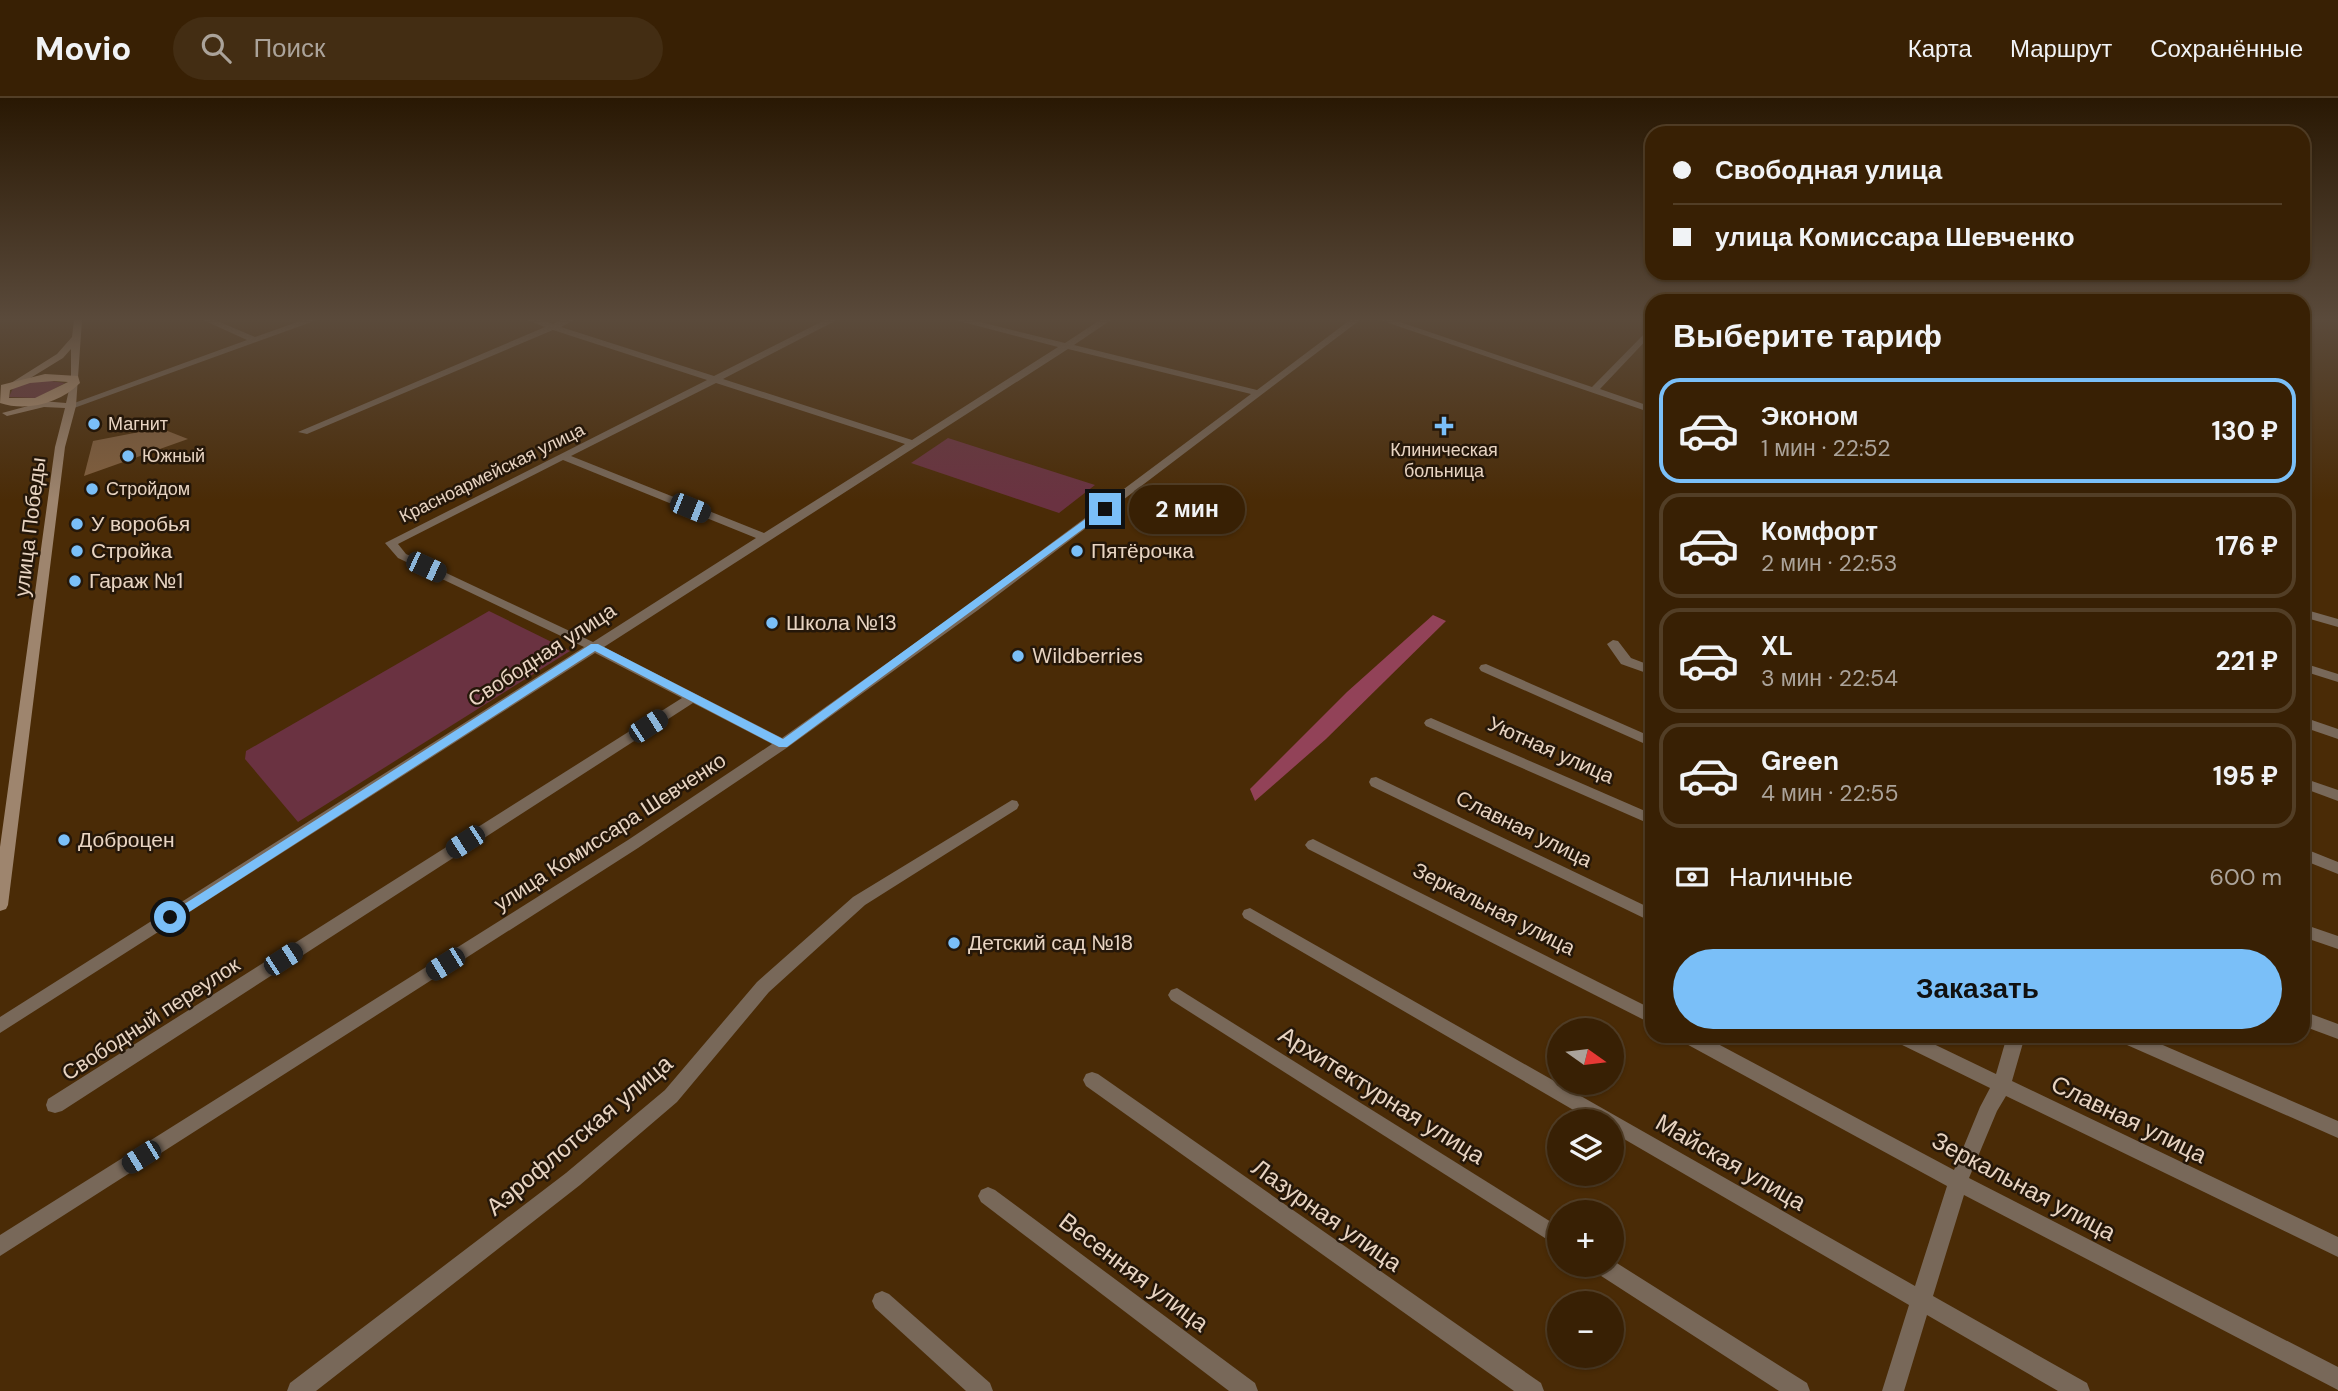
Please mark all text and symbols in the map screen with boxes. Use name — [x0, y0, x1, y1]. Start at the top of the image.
search box — [173, 17, 663, 80]
text: Movio — [35, 27, 131, 70]
icon: search — [197, 29, 235, 67]
text: Поиск — [253, 31, 325, 65]
text: Карта — [1908, 33, 1972, 64]
text: Маршрут — [2010, 33, 2112, 64]
text: Сохранённые — [2150, 33, 2303, 64]
text: Свободная улица — [1715, 153, 1942, 187]
text: улица Комиссара Шевченко — [1715, 220, 2075, 254]
text: Выберите тариф — [1673, 315, 1942, 357]
icon: car — [1677, 399, 1740, 462]
text: Эконом — [1761, 399, 1859, 433]
place label: Магнит — [108, 412, 168, 436]
text: 130 ₽ — [2211, 414, 2278, 448]
marker: Магнит — [86, 416, 102, 432]
marker: Клиническая больница — [1434, 416, 1454, 436]
street label: Красноармейская улица — [395, 417, 589, 528]
text: 1 мин · 22:52 — [1761, 433, 1890, 463]
place label: Клиническая больница — [1390, 438, 1498, 483]
place label: Южный — [142, 444, 205, 468]
marker: Южный — [120, 448, 136, 464]
street label: улица Победы — [8, 456, 52, 598]
place label: Стройдом — [106, 477, 190, 501]
marker: Стройдом — [84, 481, 100, 497]
callout: 2 мин — [1130, 484, 1245, 534]
car — [667, 490, 714, 526]
route end — [1089, 493, 1121, 525]
text: 2 мин — [1155, 494, 1219, 524]
place label: У воробья — [91, 510, 190, 538]
icon: car — [1677, 514, 1740, 577]
text: Комфорт — [1761, 514, 1878, 548]
marker: У воробья — [69, 516, 85, 532]
text: 176 ₽ — [2215, 529, 2278, 563]
place label: Стройка — [91, 537, 173, 565]
place label: Пятёрочка — [1091, 537, 1194, 565]
marker: Стройка — [69, 543, 85, 559]
marker: Пятёрочка — [1069, 543, 1085, 559]
text: 2 мин · 22:53 — [1761, 548, 1897, 578]
car — [403, 549, 450, 585]
place label: Гараж №1 — [89, 567, 183, 595]
marker: Гараж №1 — [67, 573, 83, 589]
street label: Свободная улица — [463, 596, 622, 713]
place label: Школа №13 — [786, 609, 897, 637]
marker: Школа №13 — [764, 615, 780, 631]
icon: car — [1677, 629, 1740, 692]
text: XL — [1761, 629, 1793, 663]
place label: Wildberries — [1032, 642, 1143, 670]
text: 221 ₽ — [2215, 644, 2278, 678]
marker: Wildberries — [1010, 648, 1026, 664]
text: 3 мин · 22:54 — [1761, 663, 1898, 693]
car — [625, 706, 672, 746]
street label: Уютная улица — [1484, 710, 1619, 790]
icon: car — [1677, 744, 1740, 807]
text: Green — [1761, 744, 1839, 778]
street label: улица Комиссара Шевченко — [489, 746, 731, 918]
text: 195 ₽ — [2213, 759, 2278, 793]
text: 4 мин · 22:55 — [1761, 778, 1898, 808]
street label: Славная улица — [1451, 784, 1597, 874]
car — [442, 822, 489, 862]
place label: Доброцен — [78, 826, 175, 854]
marker: Доброцен — [56, 832, 72, 848]
street label: Зеркальная улица — [1408, 856, 1580, 962]
icon: cash — [1673, 858, 1711, 896]
text: Наличные — [1729, 860, 1853, 894]
text: 600 m — [2209, 862, 2282, 892]
route start — [154, 901, 186, 933]
place label: Детский сад №18 — [968, 929, 1133, 957]
marker: Детский сад №18 — [946, 935, 962, 951]
car — [260, 939, 307, 979]
car — [422, 944, 469, 984]
button: Заказать — [1673, 949, 2282, 1029]
street label: Свободный переулок — [57, 950, 246, 1087]
north arrow — [1547, 1018, 1624, 1096]
map controls — [1547, 1018, 1624, 1368]
street label: Архитектурная улица — [1273, 1019, 1492, 1171]
street label: Аэрофлотская улица — [479, 1047, 679, 1222]
street label: Славная улица — [2046, 1068, 2212, 1170]
street label: Майская улица — [1650, 1106, 1812, 1218]
button: layers — [1547, 1109, 1624, 1186]
street label: Зеркальная улица — [1927, 1124, 2122, 1248]
car — [118, 1137, 165, 1177]
street label: Лазурная улица — [1246, 1152, 1409, 1279]
button: + — [1547, 1200, 1624, 1277]
street label: Весенняя улица — [1053, 1206, 1216, 1339]
button: − — [1547, 1291, 1624, 1368]

